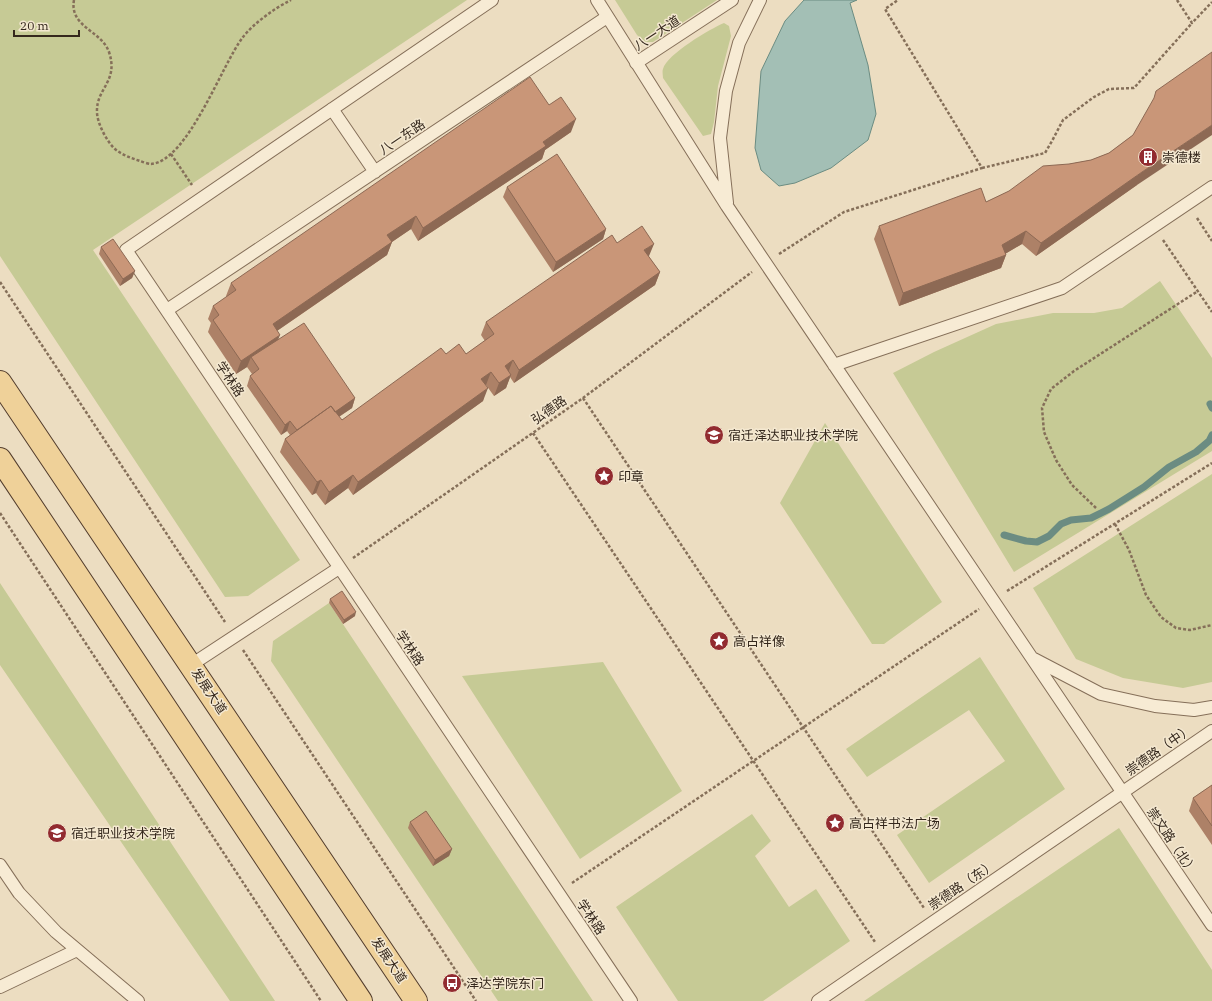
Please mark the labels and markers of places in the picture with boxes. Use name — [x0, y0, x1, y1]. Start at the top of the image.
building icon: 崇德楼 — [1137, 146, 1159, 168]
place label: 崇德楼 — [1162, 149, 1201, 166]
school or university icon: 宿迁泽达职业技术学院 — [703, 424, 725, 446]
place label: 宿迁泽达职业技术学院 — [728, 427, 858, 444]
place icon: 印章 — [593, 465, 615, 487]
place label: 印章 — [618, 468, 644, 485]
place icon: 高占祥像 — [708, 630, 730, 652]
place label: 高占祥像 — [733, 633, 785, 650]
place icon: 高占祥书法广场 — [824, 812, 846, 834]
place label: 高占祥书法广场 — [849, 815, 940, 832]
school or university icon: 宿迁职业技术学院 — [46, 822, 68, 844]
place label: 宿迁职业技术学院 — [71, 825, 175, 842]
bus stop icon: 泽达学院东门 — [441, 972, 463, 994]
place label: 泽达学院东门 — [466, 975, 544, 992]

